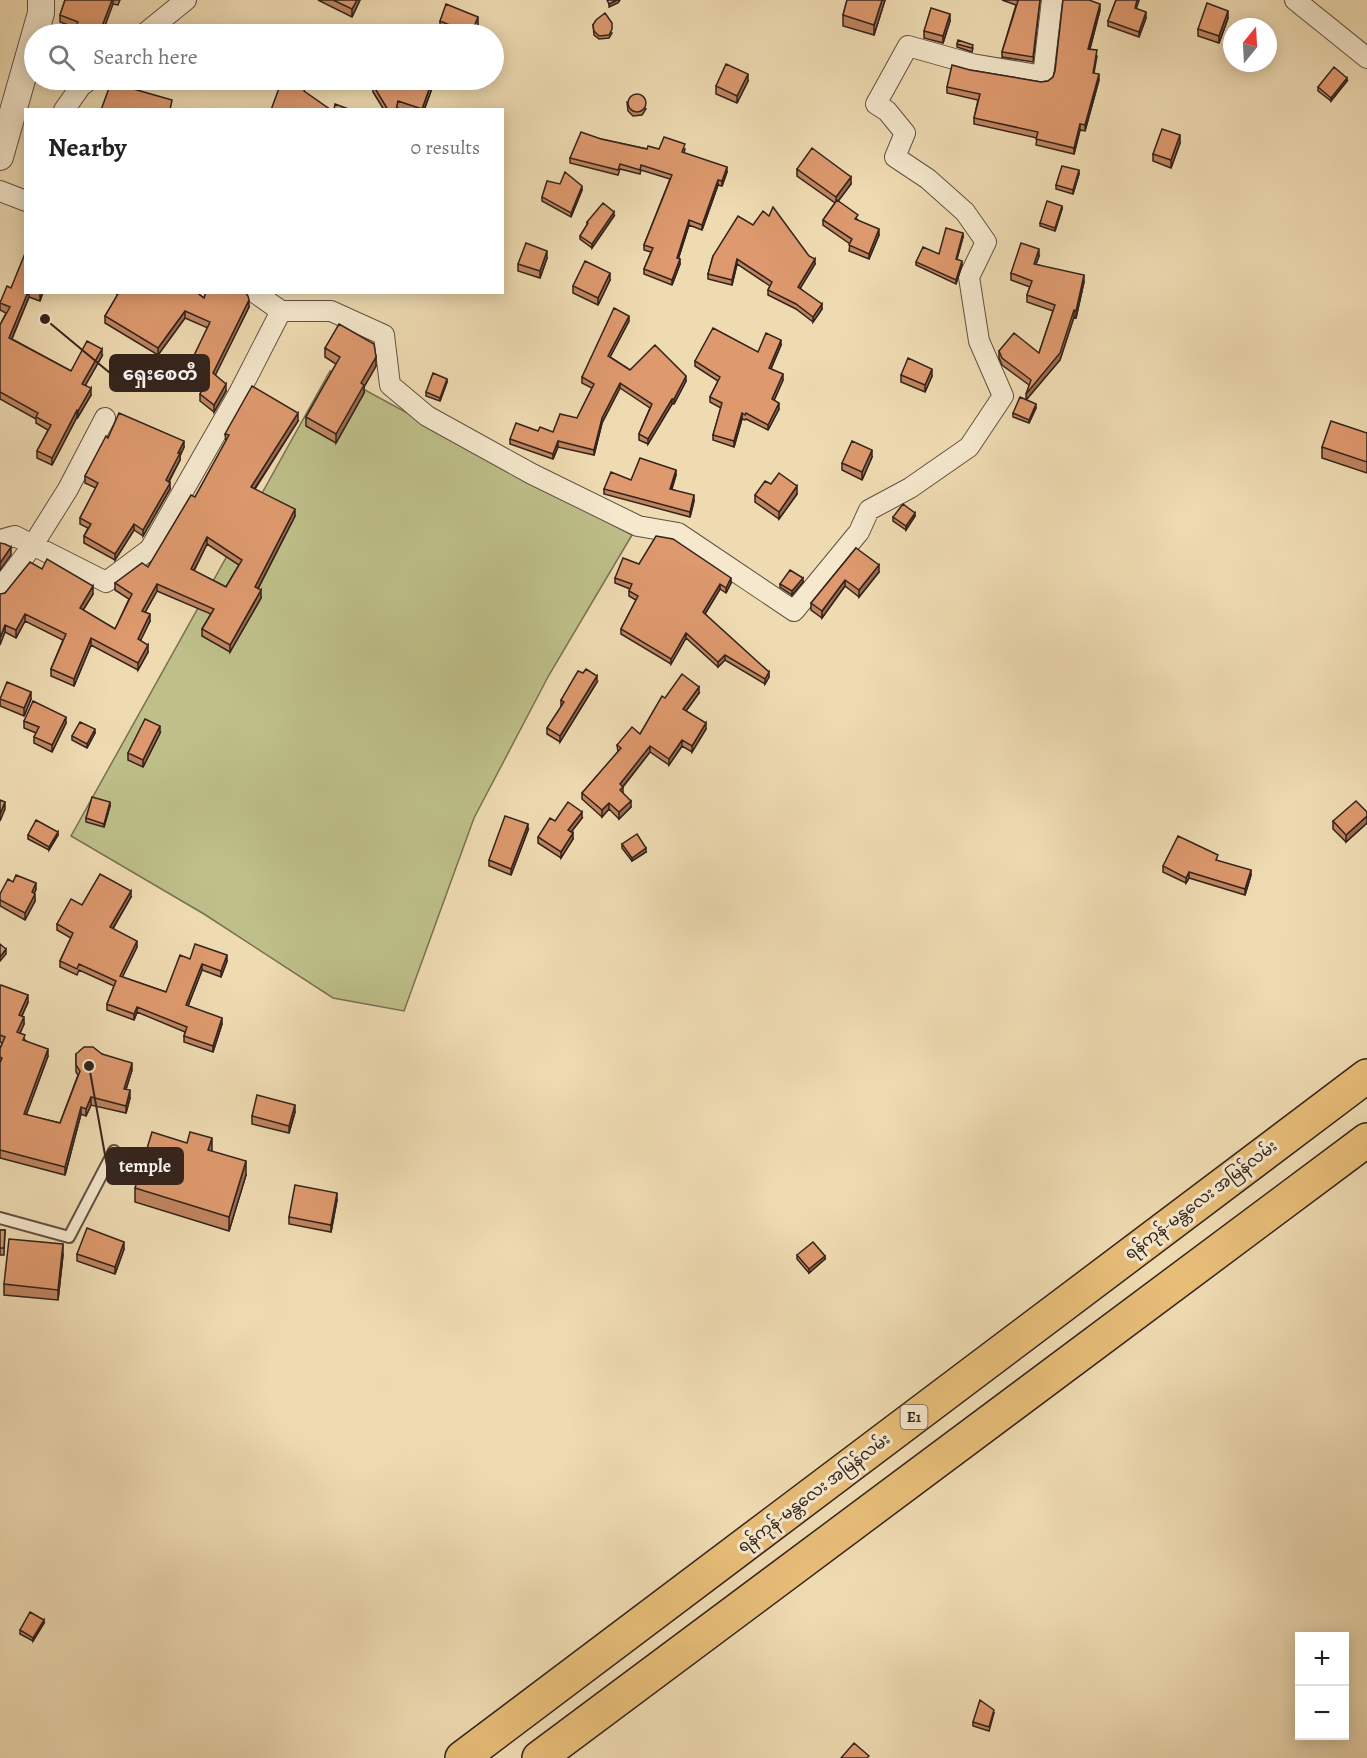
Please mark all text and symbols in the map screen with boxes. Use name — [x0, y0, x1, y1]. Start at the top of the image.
north arrow — [1223, 18, 1277, 72]
search box — [24, 24, 504, 90]
icon: search — [45, 41, 78, 74]
text: Search here — [93, 42, 198, 72]
text: Nearby — [48, 130, 127, 165]
text: 0 results — [411, 134, 480, 161]
callout: ရှေးစေတီ — [110, 355, 209, 391]
text: ရှေးစေတီ — [123, 362, 197, 388]
street label: ရန်ကုန်-မန္တလေး အမြန်လမ်း — [1120, 1134, 1284, 1267]
callout: temple — [107, 1148, 183, 1184]
text: temple — [119, 1154, 171, 1178]
road number: E1 — [900, 1405, 928, 1429]
street label: ရန်ကုန်-မန္တလေး အမြန်လမ်း — [733, 1427, 897, 1560]
map controls — [1295, 1632, 1349, 1740]
button: + — [1295, 1632, 1349, 1686]
button: − — [1295, 1686, 1349, 1740]

